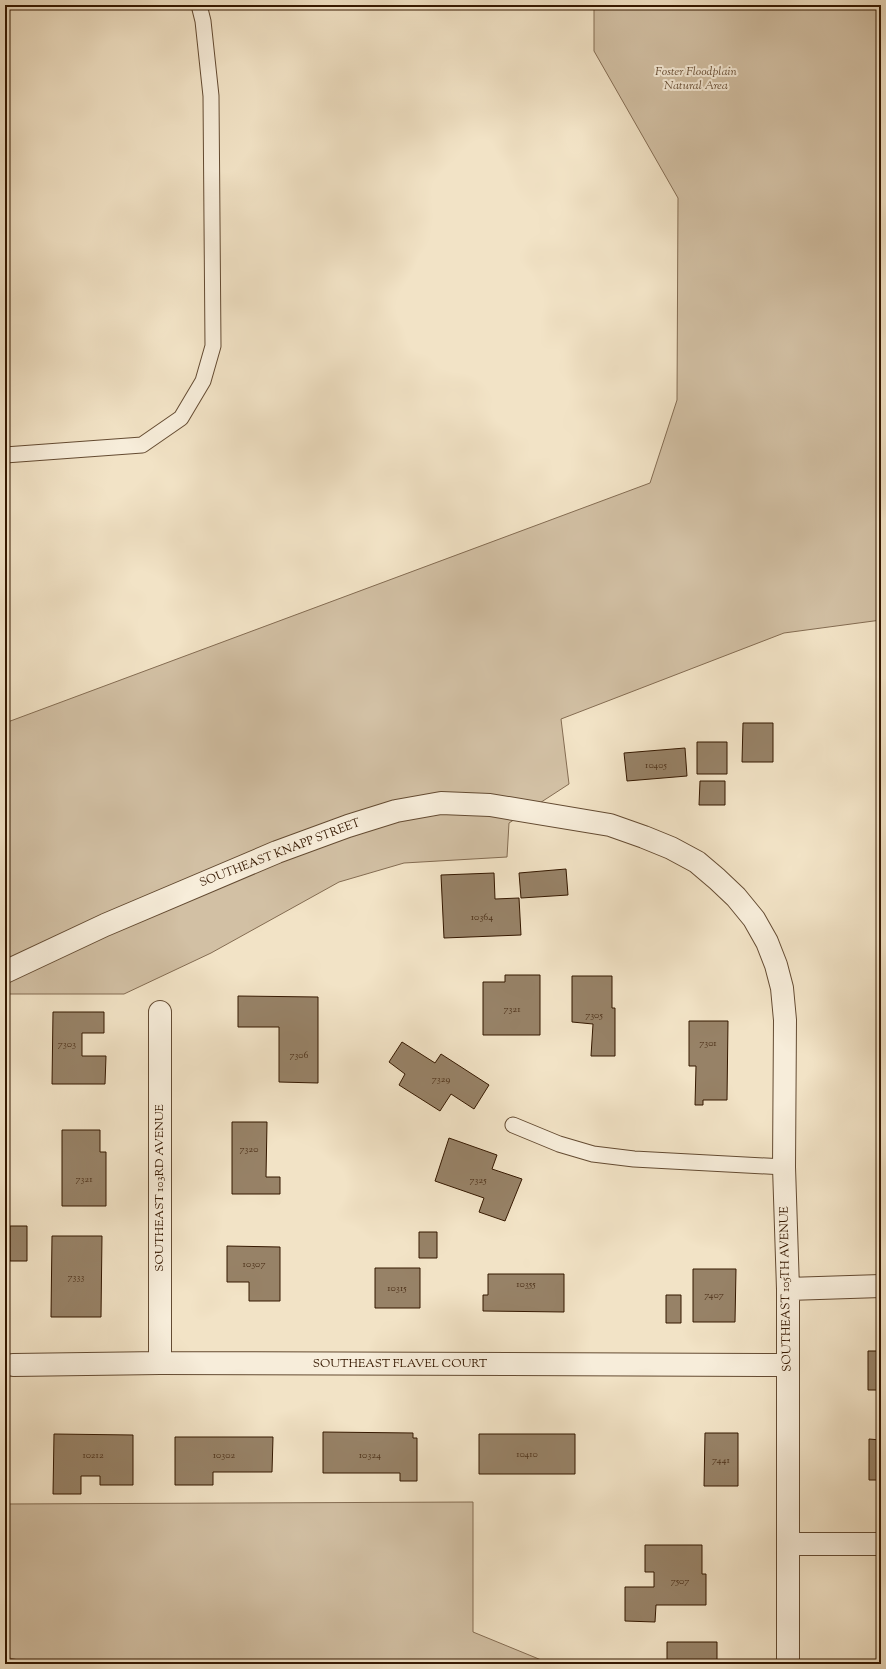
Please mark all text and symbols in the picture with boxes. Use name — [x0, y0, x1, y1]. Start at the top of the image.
park label: Foster Floodplain Natural Area — [655, 63, 738, 95]
house number: 10405 — [645, 758, 667, 773]
street label: SOUTHEAST KNAPP STREET — [197, 814, 364, 892]
house number: 10364 — [471, 910, 493, 925]
house number: 7321 — [503, 1002, 521, 1017]
house number: 7305 — [585, 1008, 603, 1023]
house number: 7301 — [699, 1036, 717, 1051]
house number: 7303 — [58, 1037, 76, 1052]
house number: 7306 — [289, 1048, 309, 1063]
house number: 7329 — [432, 1072, 450, 1087]
street label: SOUTHEAST 103RD AVENUE — [151, 1104, 169, 1272]
house number: 7320 — [239, 1142, 259, 1157]
house number: 7321 — [75, 1172, 93, 1187]
house number: 7325 — [469, 1173, 487, 1188]
street label: SOUTHEAST 105TH AVENUE — [776, 1205, 796, 1372]
house number: 10307 — [243, 1257, 265, 1272]
house number: 7333 — [67, 1270, 85, 1285]
house number: 10355 — [516, 1277, 536, 1292]
house number: 10315 — [387, 1281, 407, 1296]
house number: 7407 — [704, 1288, 724, 1303]
street label: SOUTHEAST FLAVEL COURT — [313, 1355, 488, 1373]
house number: 10410 — [516, 1447, 538, 1462]
house number: 10212 — [82, 1448, 104, 1463]
house number: 10302 — [213, 1448, 236, 1463]
house number: 10324 — [359, 1448, 381, 1463]
house number: 7441 — [712, 1453, 731, 1468]
house number: 7507 — [671, 1574, 689, 1589]

